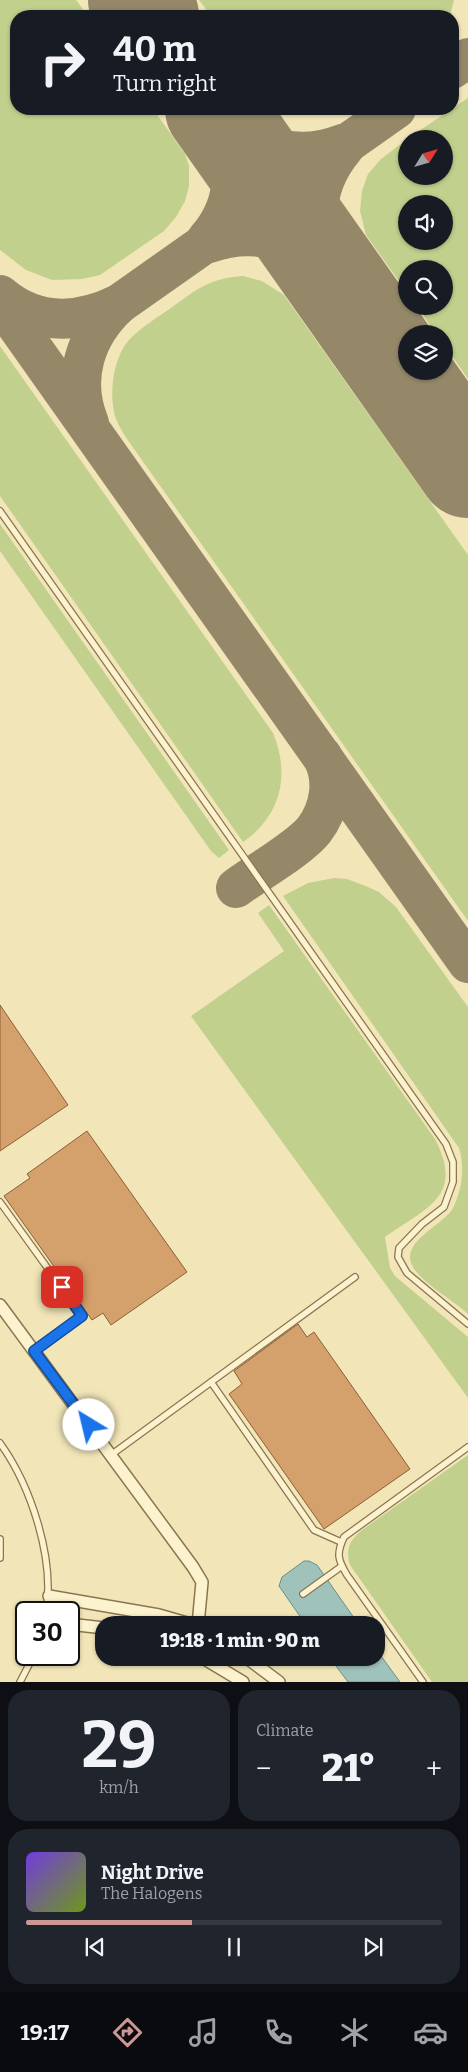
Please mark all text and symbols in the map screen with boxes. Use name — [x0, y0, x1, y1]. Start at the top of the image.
text: 40 m — [113, 28, 196, 70]
icon: right — [30, 30, 95, 95]
text: Turn right — [113, 70, 216, 97]
north arrow — [398, 130, 452, 185]
map controls — [398, 130, 453, 380]
button: sound — [398, 195, 453, 250]
button: search — [398, 260, 453, 315]
button: layers — [398, 325, 453, 380]
pin — [41, 1266, 83, 1308]
icon: arrive — [48, 1273, 76, 1301]
position arrow — [62, 1398, 114, 1450]
speed limit sign: 30 — [15, 1601, 80, 1666]
text: 19:18 · 1 min · 90 m — [160, 1629, 320, 1652]
text: 29 — [81, 1706, 157, 1784]
text: Climate — [256, 1721, 314, 1740]
text: 21° — [322, 1745, 376, 1791]
text: − — [256, 1752, 271, 1785]
text: + — [426, 1752, 442, 1785]
text: km/h — [99, 1778, 139, 1797]
text: Night Drive — [101, 1861, 204, 1884]
text: The Halogens — [101, 1884, 202, 1903]
icon: previous — [81, 1933, 109, 1961]
icon: pause — [220, 1933, 248, 1961]
icon: next — [359, 1933, 387, 1961]
icon: directions — [110, 2015, 145, 2050]
icon: music — [186, 2015, 221, 2050]
icon: phone — [261, 2015, 296, 2050]
icon: climate — [337, 2015, 372, 2050]
icon: car — [413, 2015, 448, 2050]
text: 19:17 — [20, 2019, 69, 2046]

